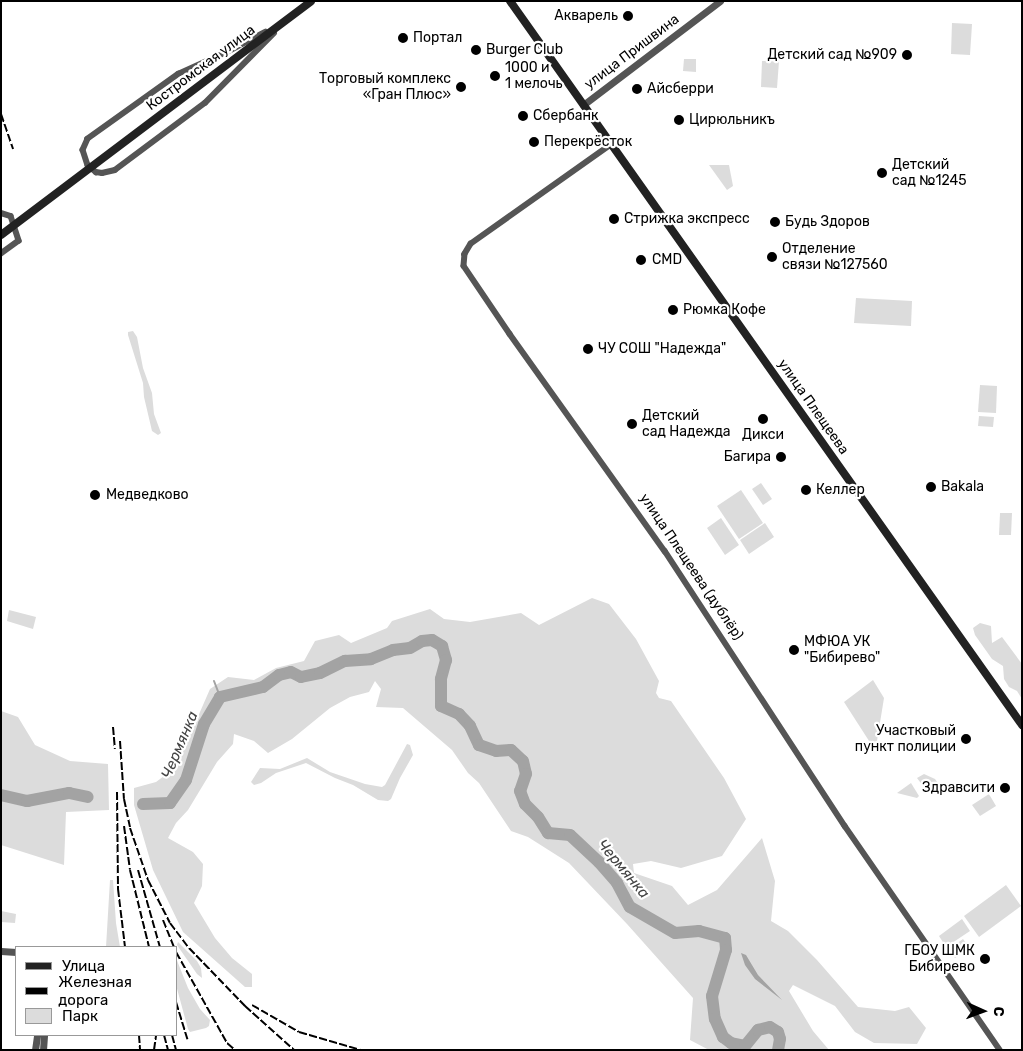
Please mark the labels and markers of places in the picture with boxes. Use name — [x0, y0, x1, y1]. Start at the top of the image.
place label: Акварель — [554, 8, 618, 24]
marker: Акварель — [622, 10, 634, 22]
place label: Портал — [413, 30, 462, 46]
marker: Портал — [397, 32, 409, 44]
place label: Burger Club — [486, 42, 563, 58]
marker: Burger Club — [470, 44, 482, 56]
place label: Детский сад №909 — [767, 47, 897, 63]
marker: Детский сад №909 — [901, 49, 913, 61]
place label: 1000 и 1 мелочь — [505, 60, 563, 92]
marker: 1000 и 1 мелочь — [489, 70, 501, 82]
place label: Торговый комплекс «Гран Плюс» — [319, 71, 451, 104]
marker: Торговый комплекс «Гран Плюс» — [455, 81, 467, 93]
place label: Айсберри — [647, 81, 714, 97]
marker: Айсберри — [631, 83, 643, 95]
place label: Сбербанк — [533, 108, 599, 124]
marker: Сбербанк — [517, 110, 529, 122]
place label: Цирюльникъ — [689, 112, 775, 128]
marker: Цирюльникъ — [673, 114, 685, 126]
place label: Перекрёсток — [544, 134, 632, 150]
marker: Перекрёсток — [528, 136, 540, 148]
place label: Детский сад №1245 — [892, 157, 967, 190]
marker: Детский сад №1245 — [876, 167, 888, 179]
place label: Стрижка экспресс — [624, 211, 750, 227]
marker: Стрижка экспресс — [608, 213, 620, 225]
place label: Будь Здоров — [785, 214, 870, 230]
marker: Будь Здоров — [769, 216, 781, 228]
place label: Отделение связи №127560 — [782, 241, 888, 274]
marker: Отделение связи №127560 — [766, 251, 778, 263]
place label: CMD — [652, 252, 682, 268]
marker: CMD — [634, 253, 648, 267]
place label: Рюмка Кофе — [683, 302, 766, 318]
marker: Рюмка Кофе — [667, 304, 679, 316]
place label: ЧУ СОШ "Надежда" — [598, 341, 726, 357]
marker: ЧУ СОШ "Надежда" — [582, 343, 594, 355]
place label: Детский сад Надежда — [642, 408, 731, 441]
marker: Дикси — [757, 413, 769, 425]
marker: Детский сад Надежда — [626, 418, 638, 430]
place label: Дикси — [742, 427, 784, 443]
place label: Багира — [724, 449, 771, 465]
marker: Багира — [775, 451, 787, 463]
place label: Bakala — [941, 479, 984, 495]
marker: Bakala — [925, 481, 937, 493]
place label: Келлер — [816, 482, 865, 498]
marker: Келлер — [800, 484, 812, 496]
place label: Медведково — [106, 487, 189, 503]
marker: Медведково — [88, 488, 102, 502]
place label: МФЮА УК "Бибирево" — [804, 634, 880, 666]
marker: МФЮА УК "Бибирево" — [788, 644, 800, 656]
place label: Участковый пункт полиции — [855, 723, 956, 756]
marker: Участковый пункт полиции — [960, 733, 972, 745]
place label: Здравсити — [922, 780, 995, 796]
marker: Здравсити — [999, 782, 1011, 794]
place label: ГБОУ ШМК Бибирево — [904, 943, 975, 976]
marker: ГБОУ ШМК Бибирево — [979, 953, 991, 965]

